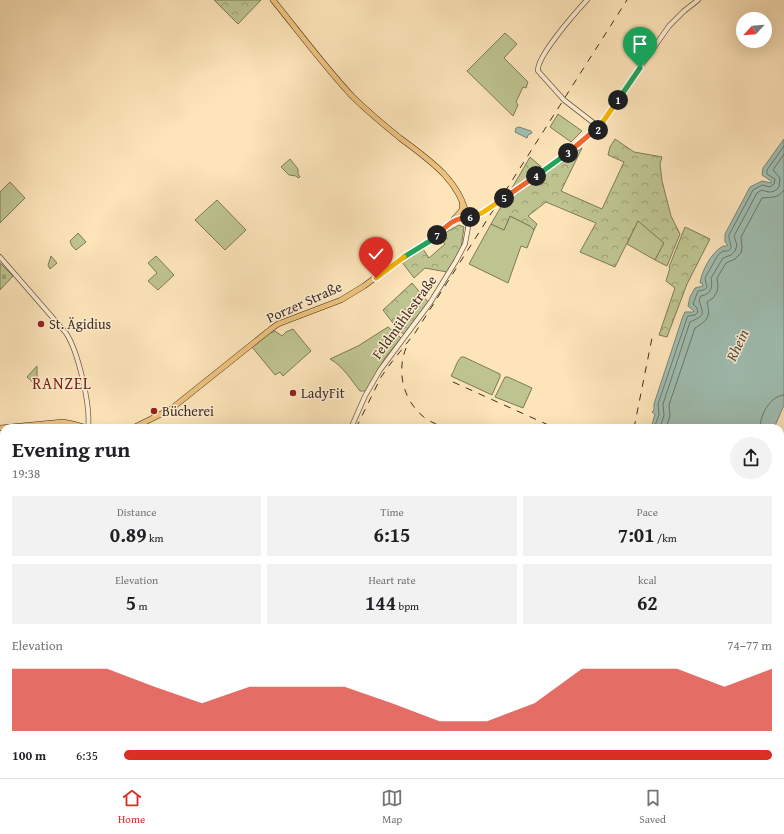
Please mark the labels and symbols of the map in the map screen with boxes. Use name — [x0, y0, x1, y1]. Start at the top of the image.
north arrow — [736, 12, 772, 48]
pin — [623, 27, 657, 68]
pin: 1 — [608, 90, 628, 110]
pin: 2 — [588, 120, 608, 140]
pin: 3 — [558, 143, 578, 163]
pin: 4 — [526, 166, 546, 186]
pin: 5 — [494, 188, 514, 208]
pin: 6 — [460, 207, 480, 227]
pin: 7 — [427, 225, 447, 245]
pin — [359, 237, 393, 278]
street label: Feldmühlestraße — [367, 271, 441, 363]
street label: Porzer Straße — [263, 276, 345, 328]
place label: St. Ägidius — [49, 314, 111, 334]
marker: St. Ägidius — [36, 319, 46, 329]
water label: Rhein — [720, 325, 754, 365]
district label: RANZEL — [32, 371, 92, 395]
place label: LadyFit — [301, 383, 345, 403]
marker: LadyFit — [288, 388, 298, 398]
place label: Bücherei — [162, 401, 214, 421]
marker: Bücherei — [149, 406, 159, 416]

